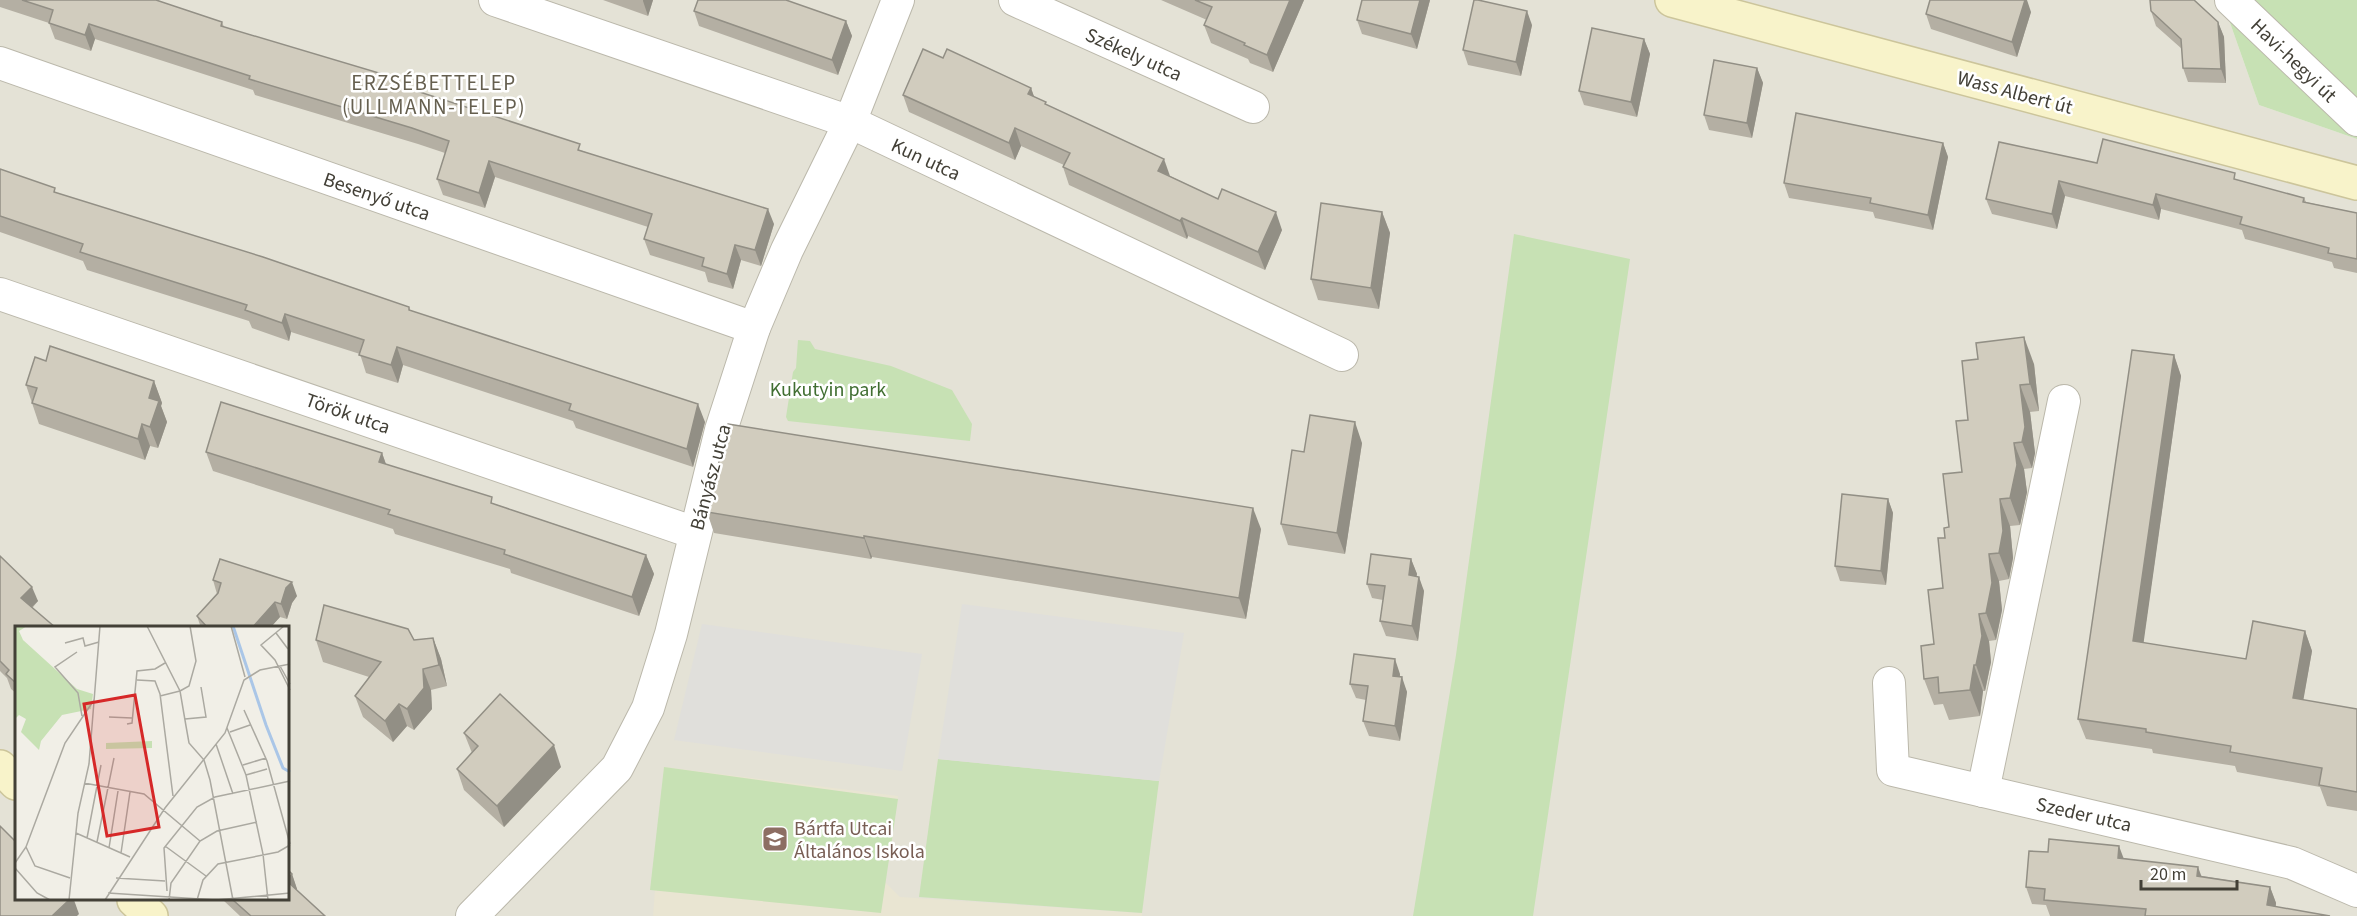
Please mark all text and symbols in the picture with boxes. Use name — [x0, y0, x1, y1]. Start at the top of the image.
street label: Havi-hegyi út — [2244, 12, 2343, 109]
street label: Székely utca — [1081, 21, 1186, 89]
street label: Wass Albert út — [1954, 64, 2076, 122]
district label: ERZSÉBETTELEP (ULLMANN-TELEP) — [342, 68, 526, 122]
street label: Kun utca — [886, 132, 965, 188]
street label: Besenyő utca — [319, 166, 434, 228]
park label: Kukutyin park — [770, 376, 886, 404]
street label: Török utca — [301, 386, 394, 442]
street label: Bányász utca — [683, 421, 739, 534]
inset map — [15, 626, 290, 901]
street label: Szeder utca — [2033, 790, 2134, 840]
place label: Bártfa Utcai Általános Iskola — [794, 815, 925, 866]
school or university icon: Bártfa Utcai Általános Iskola — [760, 824, 790, 854]
scale bar — [2141, 853, 2237, 891]
text: 20 m — [2150, 862, 2186, 887]

